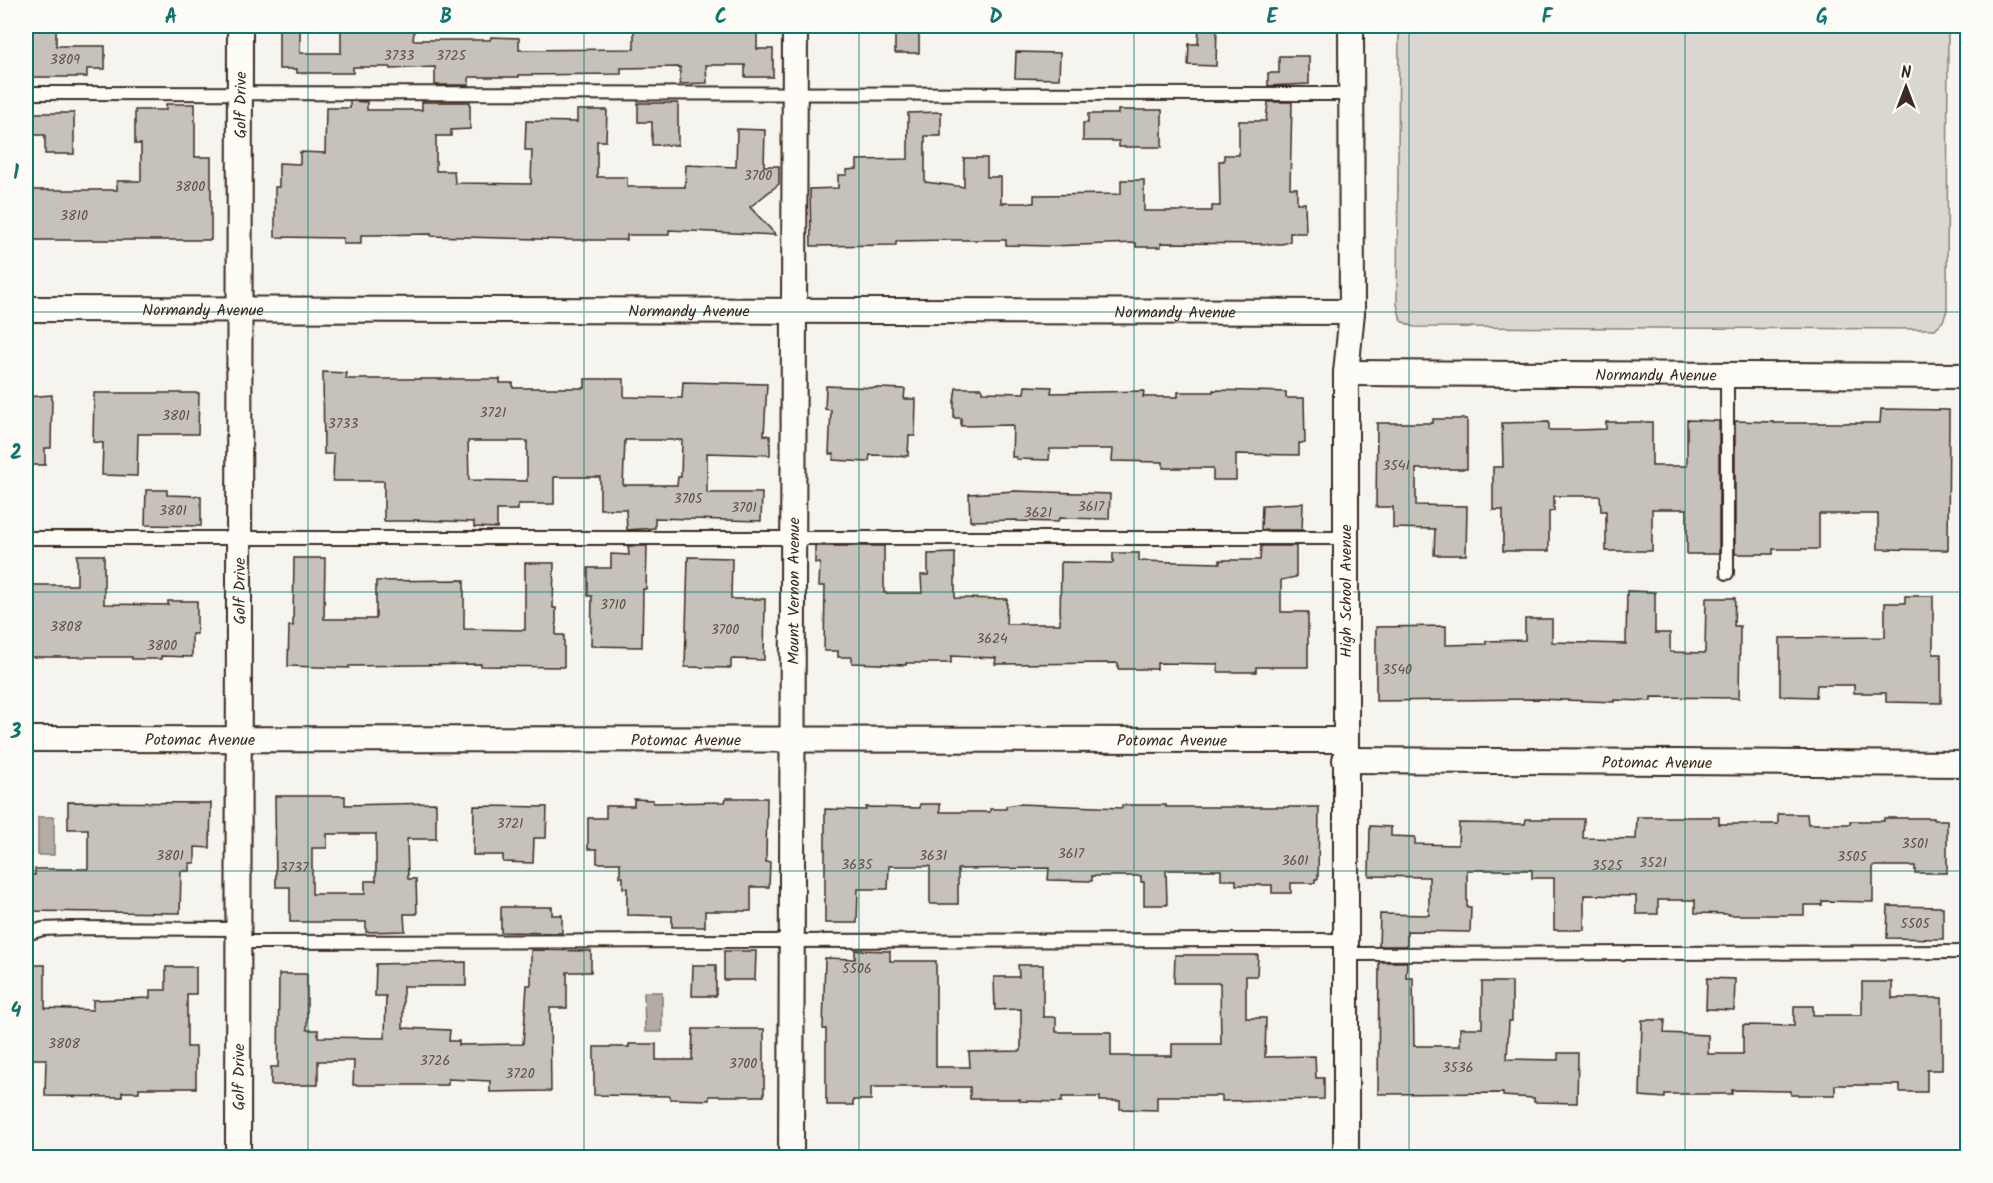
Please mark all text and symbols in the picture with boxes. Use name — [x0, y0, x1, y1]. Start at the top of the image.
text: A — [165, 2, 177, 34]
text: B — [440, 2, 452, 34]
text: C — [715, 2, 727, 34]
text: D — [989, 2, 1003, 34]
text: E — [1266, 2, 1278, 34]
text: F — [1542, 2, 1554, 34]
text: G — [1816, 2, 1828, 34]
house number: 3733 — [384, 45, 414, 67]
house number: 3725 — [436, 45, 468, 67]
house number: 3809 — [50, 49, 80, 71]
north arrow — [1876, 57, 1936, 117]
text: N — [1901, 61, 1911, 86]
street label: Golf Drive — [229, 72, 254, 138]
text: 1 — [13, 158, 19, 190]
house number: 3700 — [744, 165, 772, 187]
house number: 3800 — [175, 176, 205, 198]
house number: 3810 — [60, 205, 88, 227]
street label: Normandy Avenue — [142, 298, 264, 324]
street label: Normandy Avenue — [628, 299, 750, 325]
street label: Normandy Avenue — [1114, 300, 1236, 326]
street label: Normandy Avenue — [1595, 363, 1717, 389]
house number: 3721 — [480, 402, 506, 424]
house number: 3801 — [162, 405, 190, 427]
house number: 3733 — [328, 413, 358, 435]
text: 2 — [10, 438, 22, 470]
house number: 3541 — [1382, 455, 1410, 477]
house number: 3705 — [674, 488, 704, 510]
house number: 3617 — [1078, 496, 1105, 518]
house number: 3701 — [731, 497, 757, 519]
house number: 3801 — [159, 500, 187, 522]
house number: 3621 — [1024, 502, 1052, 524]
street label: Mount Vernon Avenue — [782, 517, 807, 665]
street label: High School Avenue — [1334, 524, 1359, 658]
street label: Golf Drive — [228, 558, 253, 624]
house number: 3710 — [600, 594, 626, 616]
house number: 3808 — [50, 616, 82, 638]
house number: 3700 — [711, 619, 739, 641]
house number: 3624 — [976, 628, 1008, 650]
house number: 3800 — [147, 635, 177, 657]
house number: 3540 — [1382, 659, 1412, 681]
text: 3 — [10, 717, 22, 749]
street label: Potomac Avenue — [145, 728, 255, 753]
street label: Potomac Avenue — [631, 728, 741, 754]
street label: Potomac Avenue — [1117, 729, 1227, 754]
street label: Potomac Avenue — [1602, 751, 1712, 776]
house number: 3721 — [497, 813, 523, 835]
house number: 3501 — [1902, 833, 1928, 855]
house number: 3617 — [1058, 843, 1085, 865]
house number: 3801 — [156, 845, 184, 867]
house number: 3631 — [919, 845, 947, 867]
house number: 3505 — [1837, 846, 1868, 868]
house number: 3601 — [1281, 850, 1309, 872]
house number: 3521 — [1639, 852, 1667, 874]
house number: 3635 — [841, 854, 874, 876]
house number: 3525 — [1591, 855, 1624, 877]
house number: 3737 — [280, 857, 309, 879]
house number: 5505 — [1900, 913, 1931, 935]
house number: 5506 — [842, 958, 872, 980]
text: 4 — [11, 996, 22, 1028]
house number: 3808 — [48, 1033, 80, 1055]
street label: Golf Drive — [227, 1044, 252, 1110]
house number: 3726 — [420, 1050, 450, 1072]
house number: 3700 — [729, 1053, 757, 1075]
house number: 3536 — [1442, 1057, 1474, 1079]
house number: 3720 — [505, 1063, 535, 1085]

